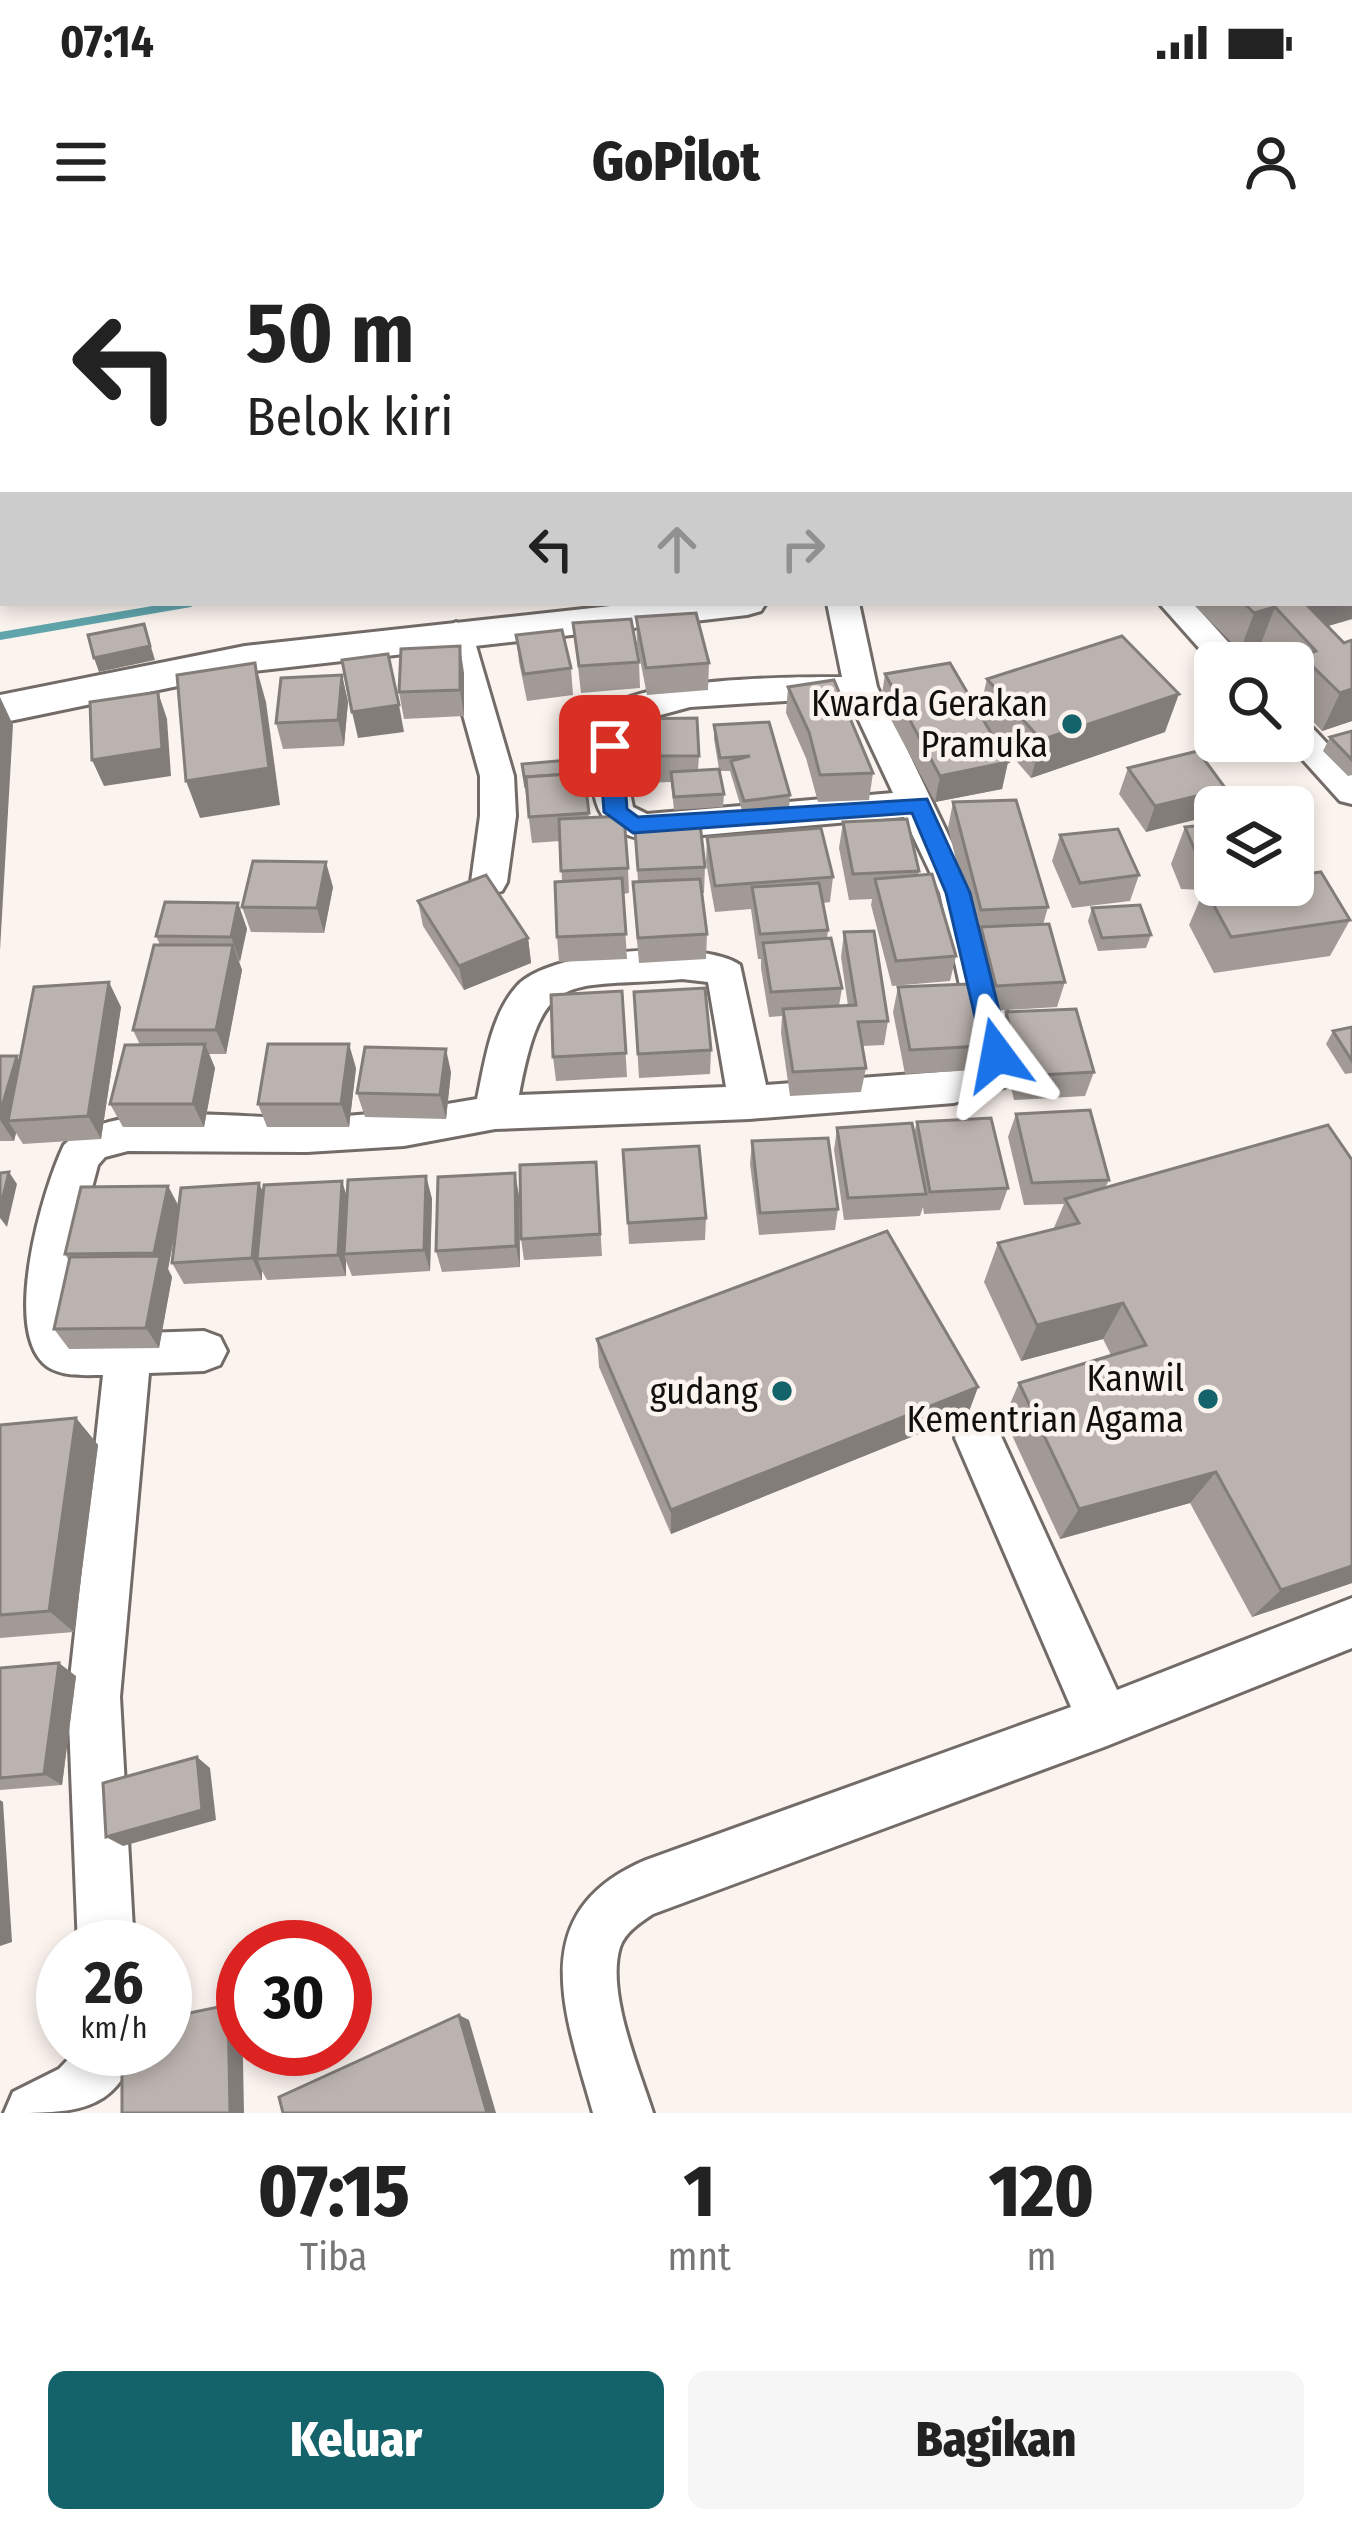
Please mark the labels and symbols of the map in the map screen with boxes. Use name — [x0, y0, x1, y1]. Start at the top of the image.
place label: Kwarda Gerakan Pramuka — [811, 682, 1048, 767]
pin — [559, 695, 661, 797]
marker: Kwarda Gerakan Pramuka — [1059, 711, 1085, 737]
position arrow — [934, 992, 1060, 1118]
place label: Kanwil Kementrian Agama — [907, 1357, 1184, 1442]
place label: gudang — [650, 1370, 758, 1414]
marker: gudang — [769, 1378, 795, 1404]
marker: Kanwil Kementrian Agama — [1195, 1386, 1221, 1412]
speed limit sign: 30 — [216, 1920, 372, 2076]

